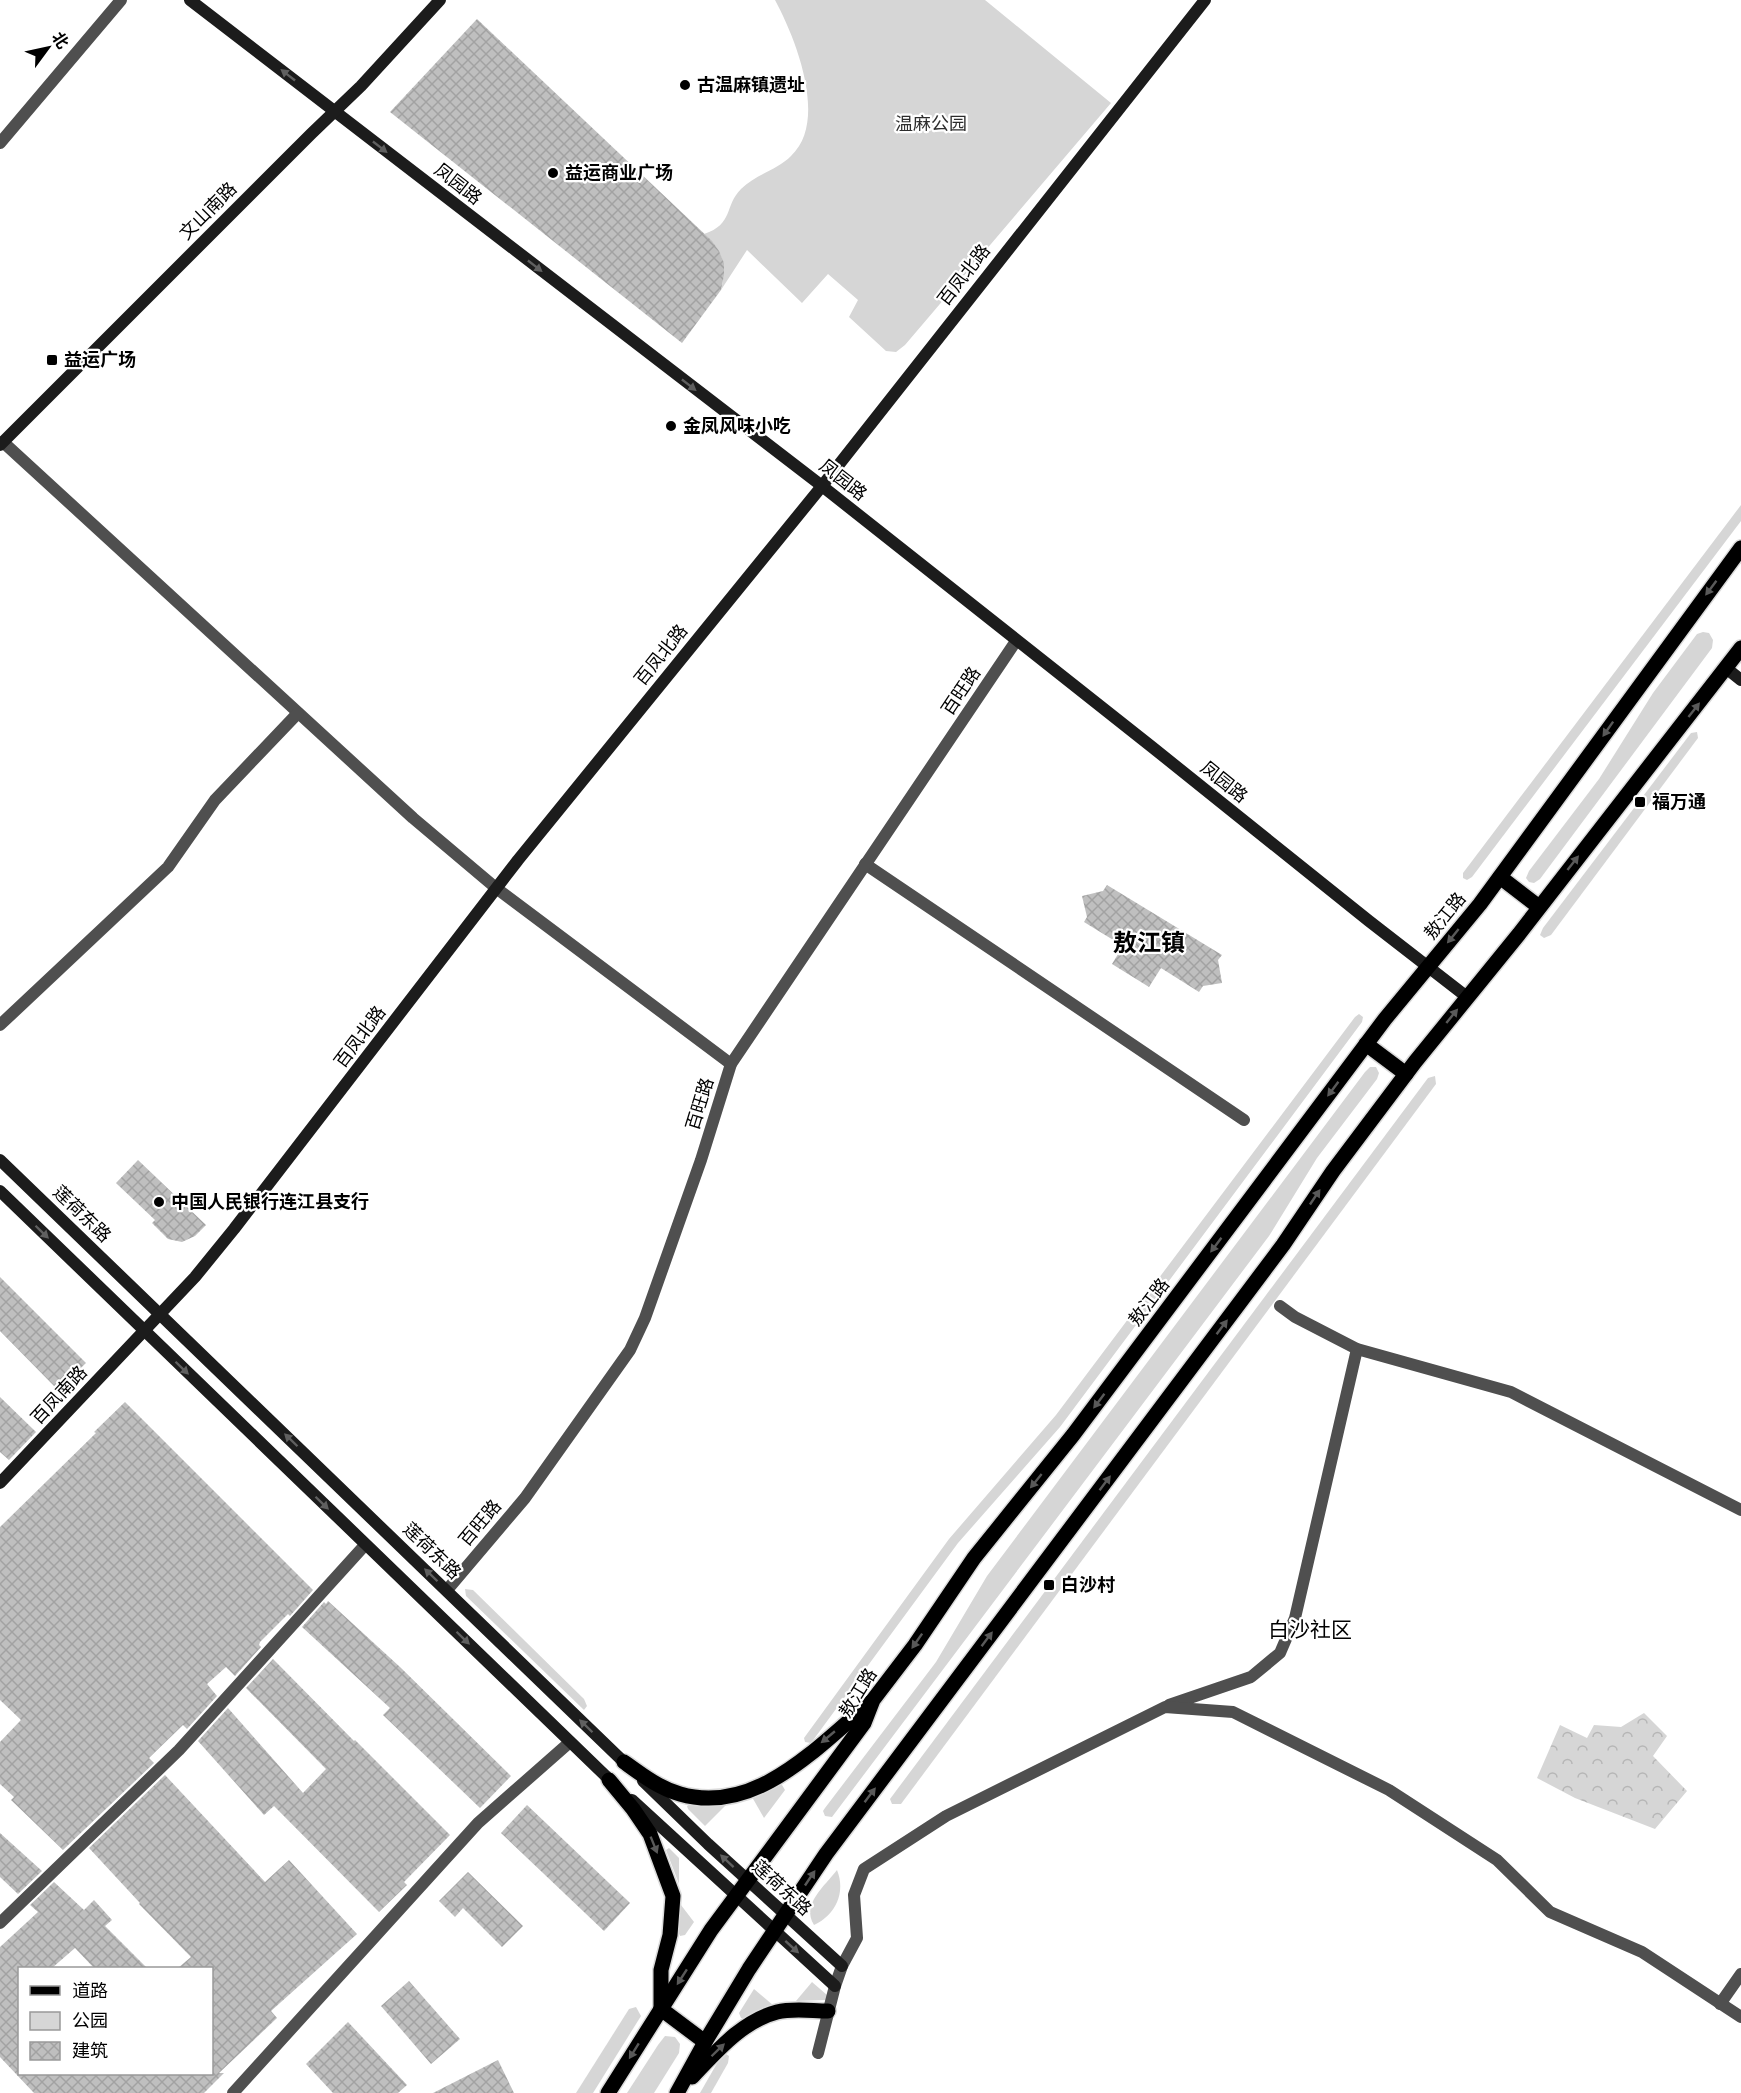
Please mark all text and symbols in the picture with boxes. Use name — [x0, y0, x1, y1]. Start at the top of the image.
north arrow — [18, 18, 78, 78]
text: 北 — [48, 28, 73, 52]
one-way arrow — [280, 70, 295, 82]
place label: 古温麻镇遗址 — [697, 73, 805, 96]
marker: 古温麻镇遗址 — [678, 78, 692, 92]
park label: 温麻公园 — [895, 112, 967, 135]
one-way arrow — [372, 141, 388, 153]
street label: 凤园路 — [430, 158, 487, 209]
place label: 益运商业广场 — [565, 161, 673, 184]
marker: 益运商业广场 — [546, 166, 560, 180]
street label: 文山南路 — [174, 177, 241, 244]
street label: 百凤北路 — [932, 239, 995, 310]
one-way arrow — [527, 259, 542, 271]
place label: 益运广场 — [64, 348, 136, 371]
marker: 益运广场 — [45, 353, 59, 367]
one-way arrow — [682, 378, 697, 390]
place label: 金凤风味小吃 — [683, 414, 791, 437]
marker: 金凤风味小吃 — [664, 419, 678, 433]
street label: 凤园路 — [815, 454, 872, 505]
one-way arrow — [1705, 580, 1717, 596]
street label: 百凤北路 — [629, 619, 692, 690]
street label: 百旺路 — [936, 662, 985, 720]
one-way arrow — [1687, 702, 1699, 717]
one-way arrow — [1603, 721, 1614, 737]
street label: 凤园路 — [1196, 756, 1253, 808]
place label: 福万通 — [1652, 790, 1706, 813]
marker: 福万通 — [1633, 795, 1647, 809]
one-way arrow — [1567, 856, 1579, 871]
street label: 敖江路 — [1419, 887, 1471, 944]
district label: 敖江镇 — [1113, 926, 1185, 958]
one-way arrow — [1447, 928, 1460, 944]
street label: 百凤北路 — [329, 1001, 390, 1072]
one-way arrow — [1446, 1008, 1459, 1024]
street label: 百旺路 — [681, 1075, 718, 1133]
one-way arrow — [1327, 1082, 1339, 1097]
street label: 莲荷东路 — [48, 1180, 116, 1247]
one-way arrow — [1309, 1189, 1320, 1205]
place label: 中国人民银行连江县支行 — [171, 1190, 369, 1213]
marker: 中国人民银行连江县支行 — [152, 1195, 166, 1209]
one-way arrow — [34, 1225, 49, 1238]
one-way arrow — [1210, 1238, 1222, 1253]
street label: 敖江路 — [1123, 1273, 1174, 1330]
one-way arrow — [1215, 1319, 1228, 1335]
street label: 百凤南路 — [26, 1360, 92, 1429]
one-way arrow — [175, 1360, 189, 1374]
one-way arrow — [1093, 1394, 1105, 1409]
one-way arrow — [283, 1433, 298, 1447]
one-way arrow — [1031, 1473, 1043, 1488]
one-way arrow — [1098, 1475, 1111, 1491]
street label: 百旺路 — [453, 1495, 506, 1551]
one-way arrow — [315, 1496, 330, 1510]
street label: 莲荷东路 — [398, 1517, 466, 1584]
one-way arrow — [424, 1568, 439, 1582]
place label: 白沙村 — [1061, 1573, 1115, 1596]
marker: 白沙村 — [1042, 1578, 1056, 1592]
district label: 白沙社区 — [1268, 1615, 1352, 1643]
one-way arrow — [455, 1631, 469, 1645]
one-way arrow — [981, 1631, 993, 1646]
one-way arrow — [912, 1633, 923, 1649]
street label: 敖江路 — [834, 1664, 882, 1722]
one-way arrow — [580, 1719, 594, 1733]
one-way arrow — [820, 1731, 836, 1744]
one-way arrow — [864, 1787, 876, 1802]
one-way arrow — [649, 1836, 659, 1854]
one-way arrow — [719, 1854, 734, 1868]
street label: 莲荷东路 — [748, 1855, 817, 1920]
one-way arrow — [804, 1870, 815, 1886]
one-way arrow — [784, 1940, 799, 1954]
legend — [18, 1967, 213, 2075]
one-way arrow — [676, 1968, 687, 1985]
text: 道路 — [72, 1979, 108, 2002]
text: 公园 — [72, 2009, 108, 2032]
text: 建筑 — [72, 2039, 108, 2062]
one-way arrow — [629, 2043, 640, 2059]
one-way arrow — [711, 2043, 726, 2057]

